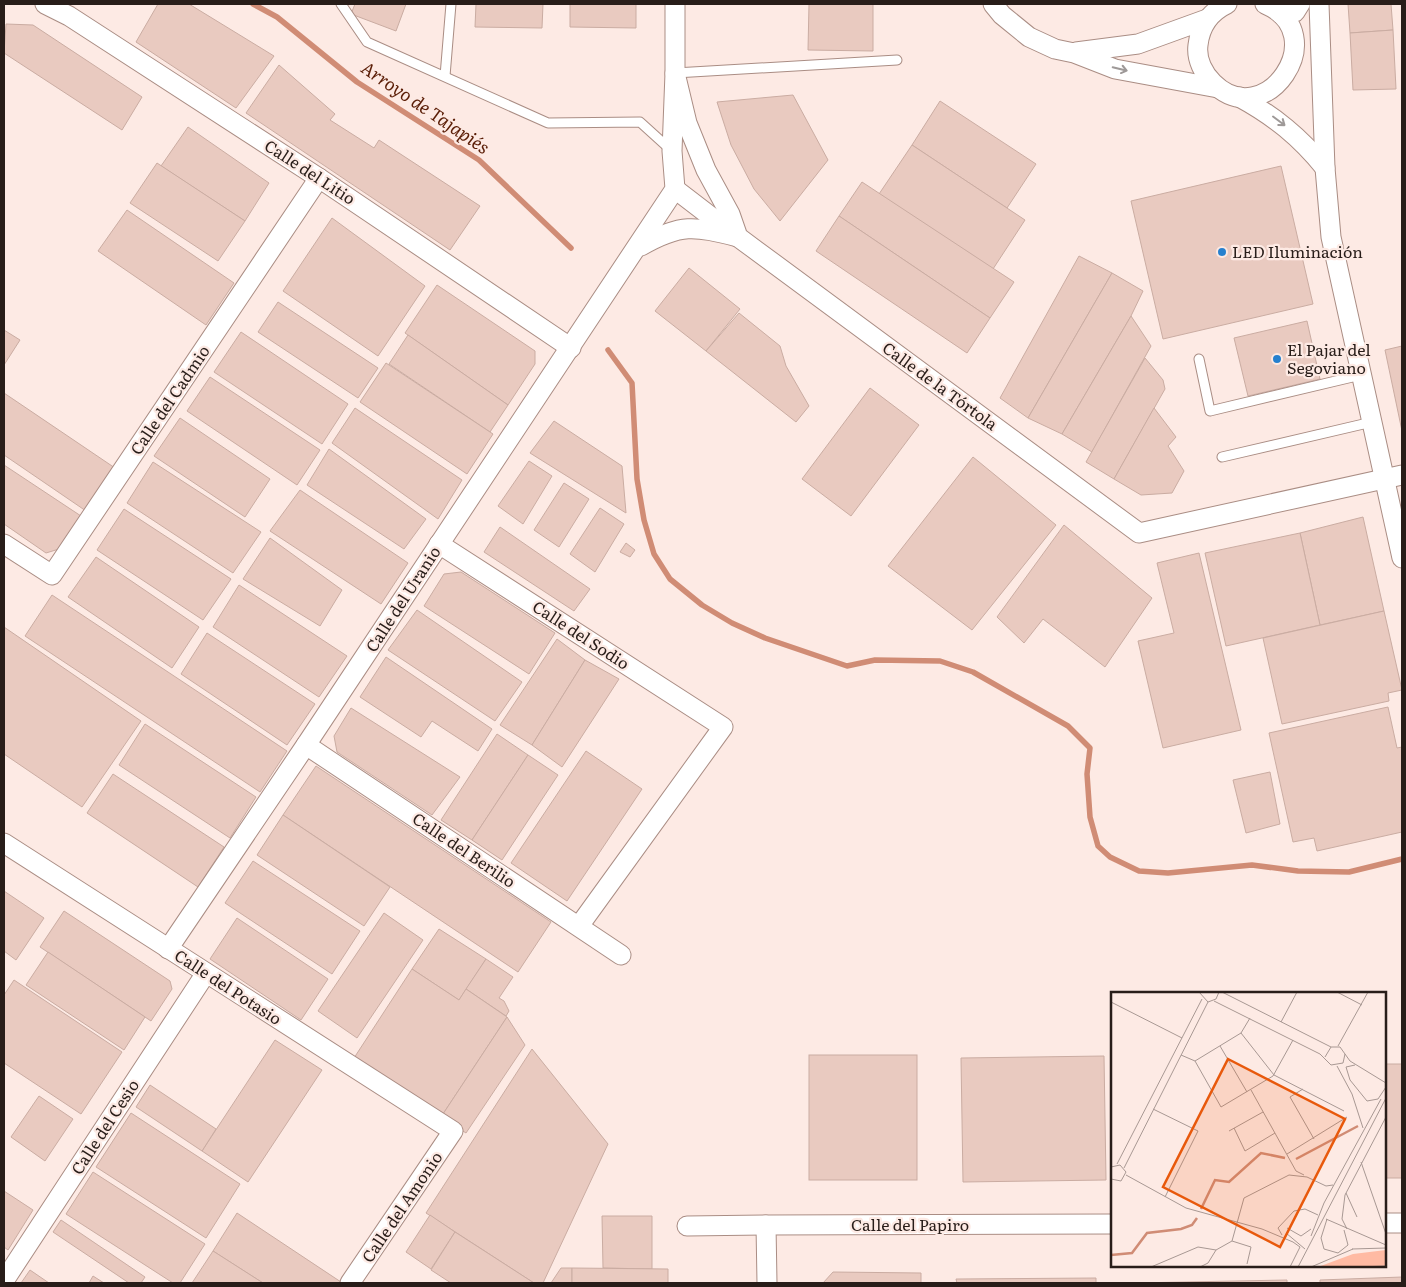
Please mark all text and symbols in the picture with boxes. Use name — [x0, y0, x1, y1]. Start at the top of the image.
water label: Arroyo de Tajapiés — [356, 54, 496, 160]
one-way arrow — [1111, 65, 1127, 74]
one-way arrow — [1272, 116, 1286, 126]
street label: Calle del Litio — [260, 133, 361, 210]
place label: LED Iluminación — [1232, 239, 1363, 263]
marker: LED Iluminación — [1216, 246, 1228, 258]
street label: Calle de la Tórtola — [878, 335, 1003, 435]
place label: El Pajar del Segoviano — [1287, 337, 1371, 379]
street label: Calle del Cadmio — [124, 340, 215, 459]
marker: El Pajar del Segoviano — [1271, 353, 1283, 365]
street label: Calle del Uranio — [359, 541, 445, 656]
street label: Calle del Sodio — [528, 594, 635, 675]
street label: Calle del Berilio — [408, 806, 521, 893]
street label: Calle del Potasio — [170, 942, 287, 1030]
inset map — [1111, 992, 1386, 1267]
street label: Calle del Cesio — [64, 1074, 144, 1179]
street label: Calle del Amonio — [355, 1146, 447, 1267]
street label: Calle del Papiro — [851, 1212, 969, 1236]

